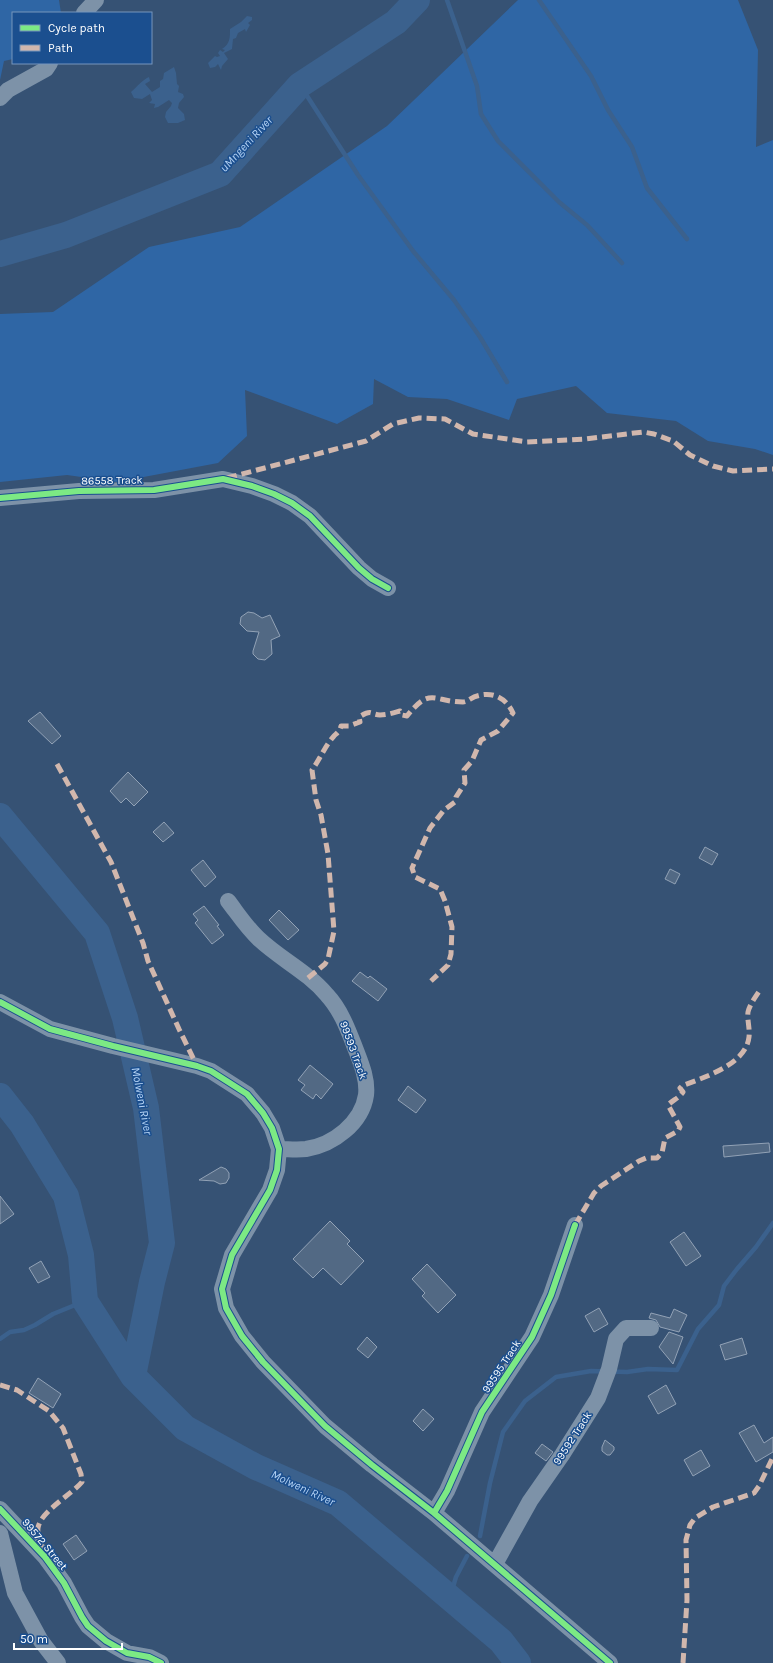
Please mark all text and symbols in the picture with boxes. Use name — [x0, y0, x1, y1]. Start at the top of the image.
legend — [12, 12, 152, 64]
text: Cycle path — [48, 21, 105, 35]
text: Path — [48, 41, 73, 55]
water label: uMngeni River — [217, 113, 276, 175]
street label: 86558 Track — [81, 473, 143, 488]
street label: 99593 Track — [337, 1019, 370, 1081]
water label: Molweni River — [129, 1066, 156, 1137]
street label: 99595 Track — [479, 1337, 523, 1395]
street label: 99592 Track — [550, 1409, 594, 1467]
water label: Molweni River — [269, 1467, 338, 1509]
street label: 99572 Street — [19, 1516, 70, 1573]
scale bar — [14, 1625, 122, 1651]
text: 50 m — [20, 1632, 48, 1646]

